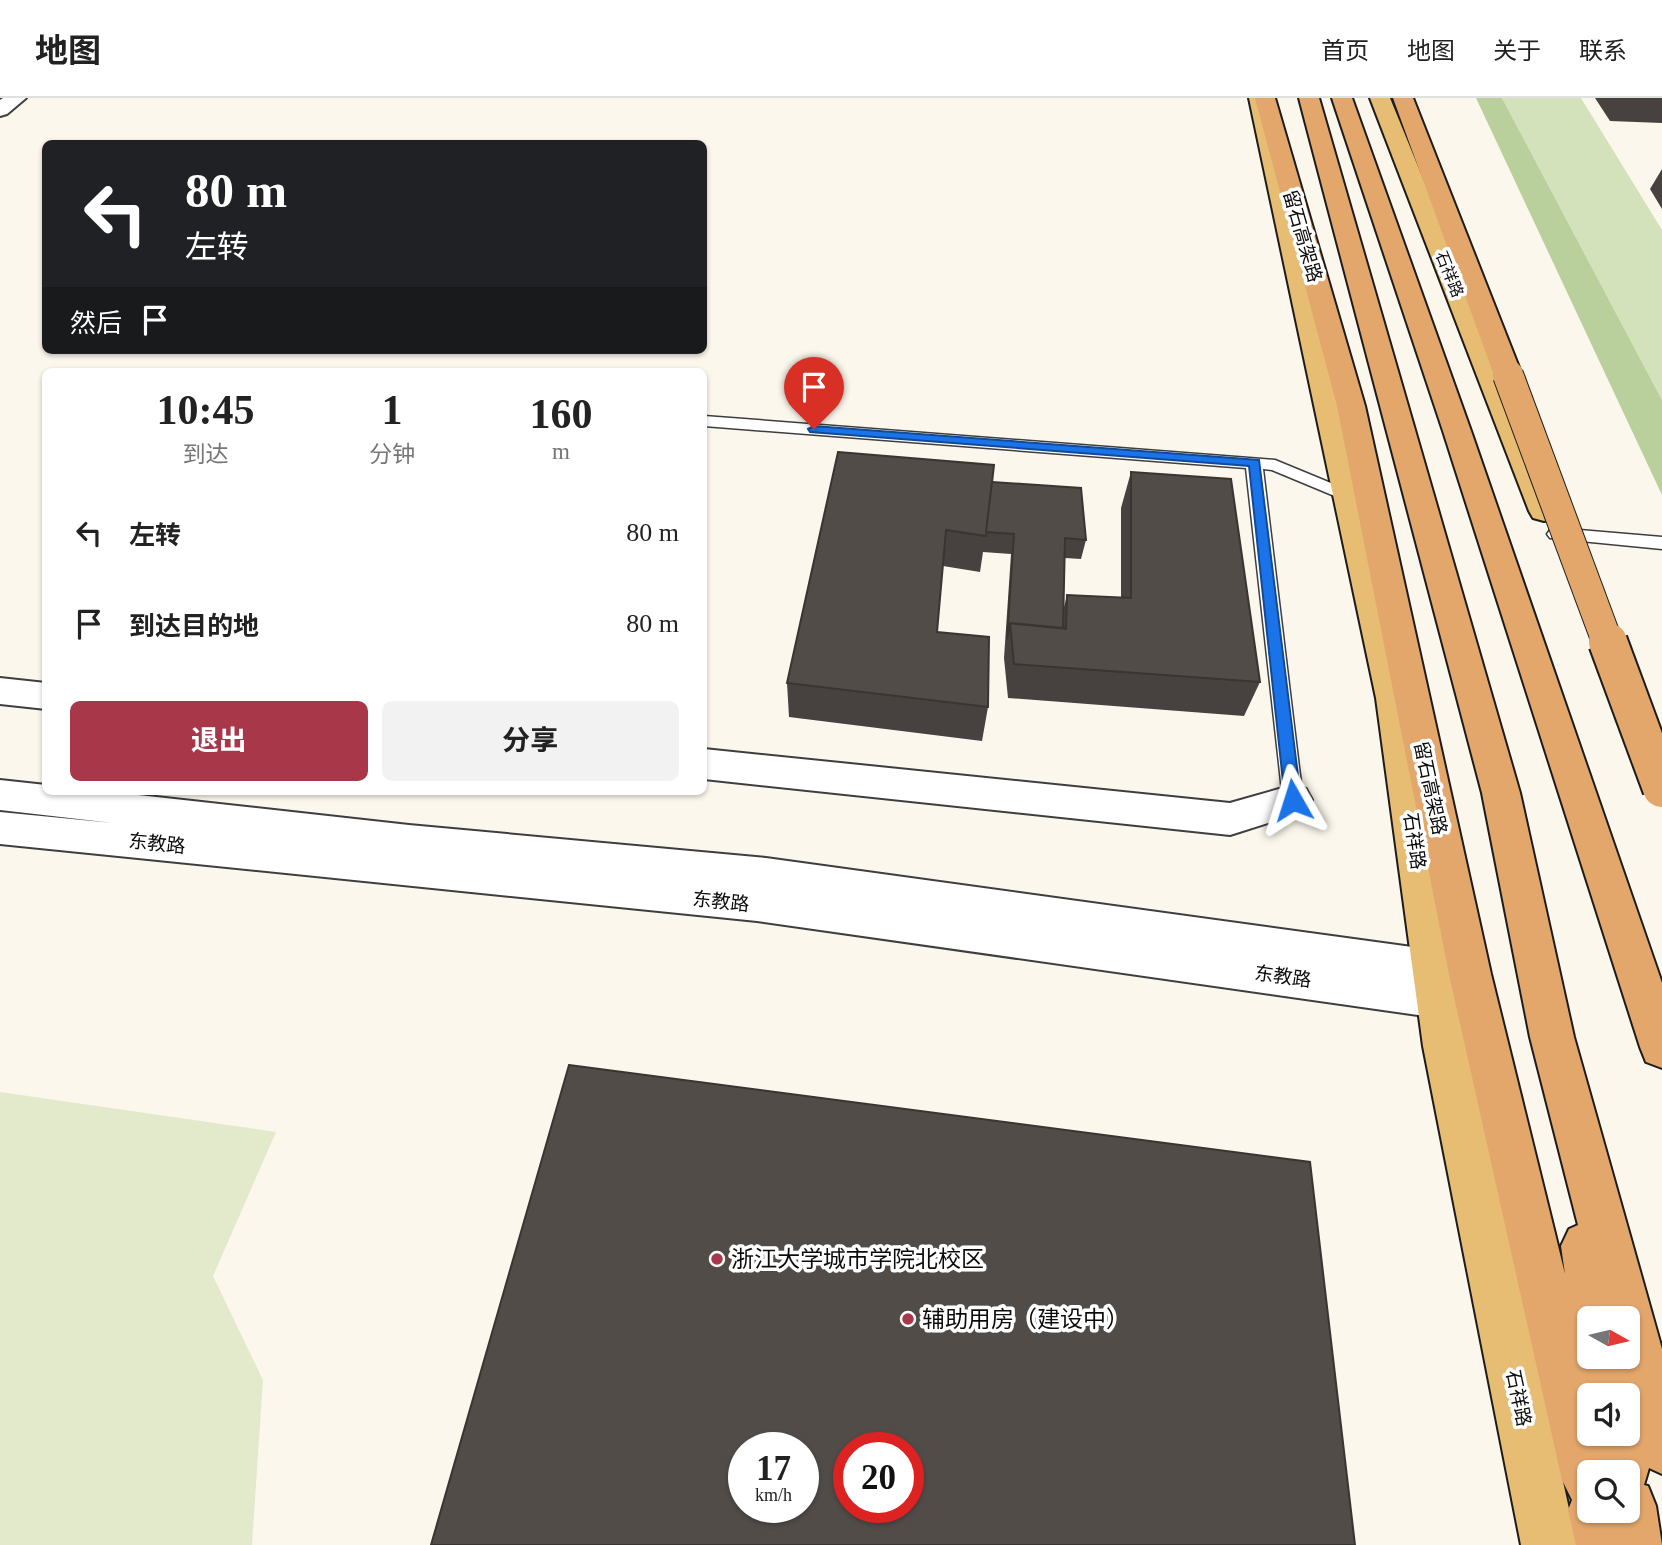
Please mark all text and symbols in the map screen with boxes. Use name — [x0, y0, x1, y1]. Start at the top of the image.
text: 地图 — [35, 33, 101, 69]
text: 首页 — [1321, 38, 1369, 64]
text: 地图 — [1407, 38, 1455, 64]
text: 关于 — [1493, 38, 1541, 64]
text: 联系 — [1579, 38, 1627, 64]
text: 80 m — [185, 163, 287, 218]
icon: left — [70, 168, 161, 259]
street label: 留石高架路 — [1279, 188, 1326, 285]
text: 左转 — [185, 229, 249, 265]
street label: 石祥路 — [1433, 249, 1466, 300]
icon: arrive — [136, 301, 174, 339]
text: 然后 — [70, 309, 122, 338]
pin — [784, 357, 844, 429]
icon: arrive — [795, 368, 833, 406]
text: 10:45 — [157, 387, 255, 433]
text: 1 — [382, 387, 403, 433]
text: 160 — [530, 391, 593, 437]
text: m — [552, 439, 570, 464]
text: 到达 — [183, 442, 229, 467]
text: 分钟 — [369, 442, 415, 467]
icon: left — [70, 514, 108, 552]
text: 80 m — [626, 518, 679, 547]
text: 左转 — [129, 521, 181, 550]
icon: arrive — [70, 605, 108, 643]
text: 80 m — [626, 609, 679, 638]
text: 到达目的地 — [129, 612, 259, 641]
button: 退出 — [70, 701, 368, 781]
button: 分享 — [382, 701, 679, 781]
street label: 留石高架路 — [1410, 739, 1451, 837]
position arrow — [1256, 763, 1330, 837]
street label: 石祥路 — [1400, 811, 1429, 871]
street label: 东教路 — [127, 830, 186, 857]
street label: 东教路 — [691, 888, 750, 915]
street label: 东教路 — [1253, 962, 1313, 991]
place label: 浙江大学城市学院北校区 — [731, 1247, 984, 1272]
marker: 浙江大学城市学院北校区 — [709, 1251, 725, 1267]
north arrow — [1577, 1306, 1640, 1368]
map controls — [1577, 1306, 1640, 1523]
place label: 辅助用房（建设中） — [922, 1307, 1129, 1332]
marker: 辅助用房（建设中） — [900, 1311, 916, 1327]
street label: 石祥路 — [1502, 1368, 1535, 1428]
button: sound — [1577, 1383, 1640, 1446]
speed limit sign: 20 — [833, 1432, 924, 1523]
text: 17 — [756, 1449, 791, 1488]
button: search — [1577, 1460, 1640, 1523]
text: km/h — [755, 1485, 792, 1505]

